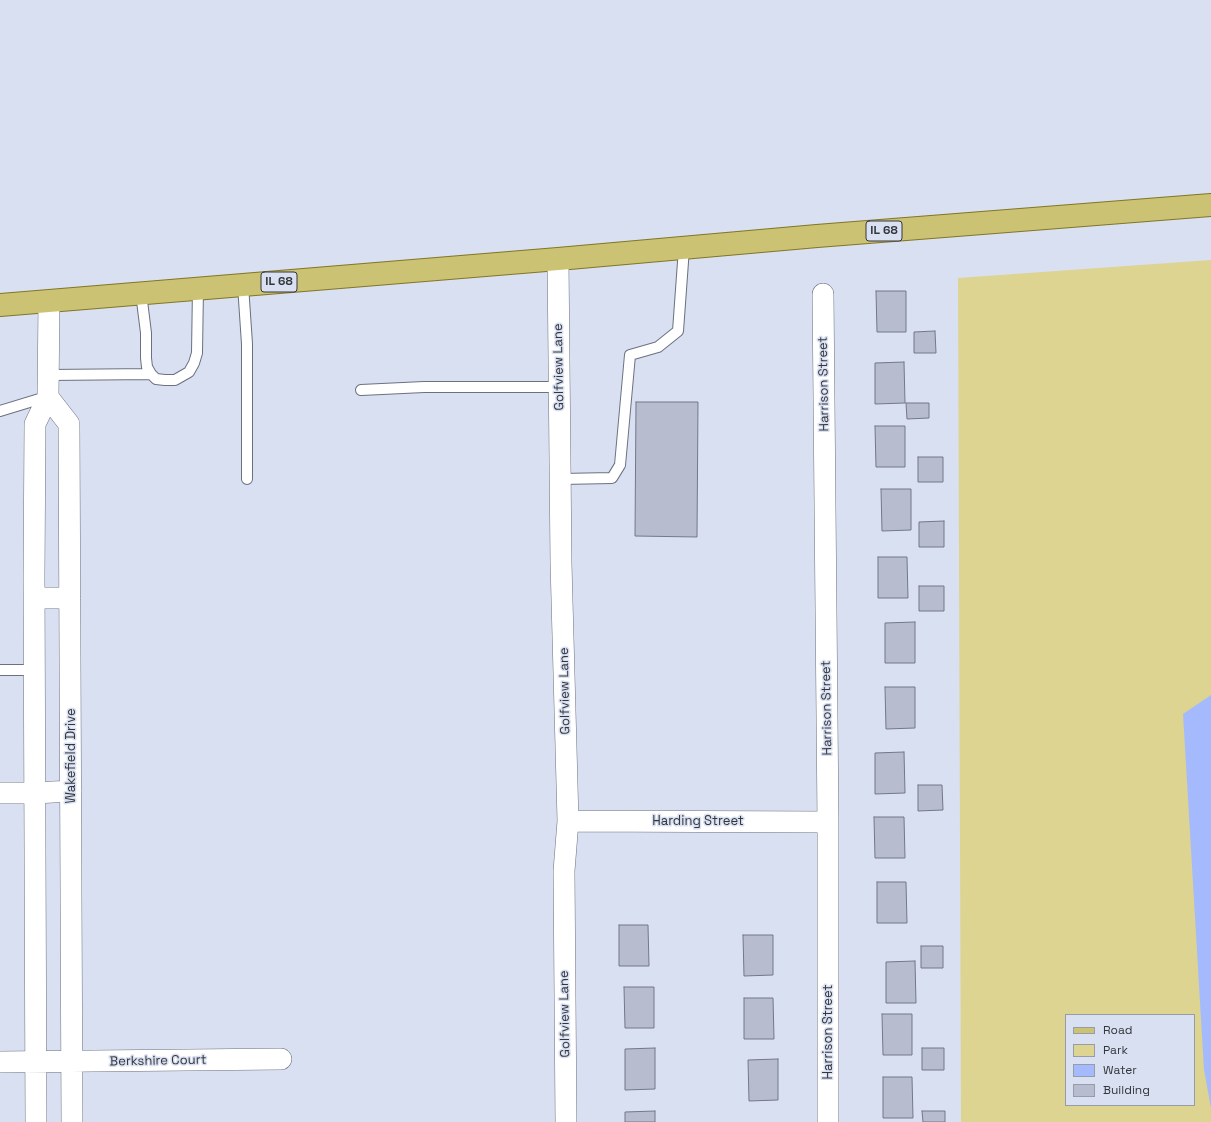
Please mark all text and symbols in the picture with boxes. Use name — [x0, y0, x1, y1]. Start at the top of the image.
road number: IL 68 — [866, 221, 902, 241]
road number: IL 68 — [261, 272, 297, 292]
street label: Golfview Lane — [550, 323, 568, 411]
street label: Harrison Street — [815, 336, 833, 432]
street label: Golfview Lane — [556, 647, 574, 735]
street label: Harrison Street — [818, 660, 836, 756]
street label: Wakefield Drive — [63, 708, 79, 804]
street label: Harding Street — [652, 813, 744, 829]
street label: Golfview Lane — [556, 970, 574, 1058]
street label: Harrison Street — [820, 985, 836, 1079]
legend — [1065, 1014, 1195, 1106]
text: Road — [1103, 1022, 1132, 1038]
text: Park — [1103, 1042, 1128, 1058]
street label: Berkshire Court — [109, 1052, 207, 1070]
text: Water — [1103, 1062, 1137, 1078]
text: Building — [1103, 1082, 1150, 1098]

